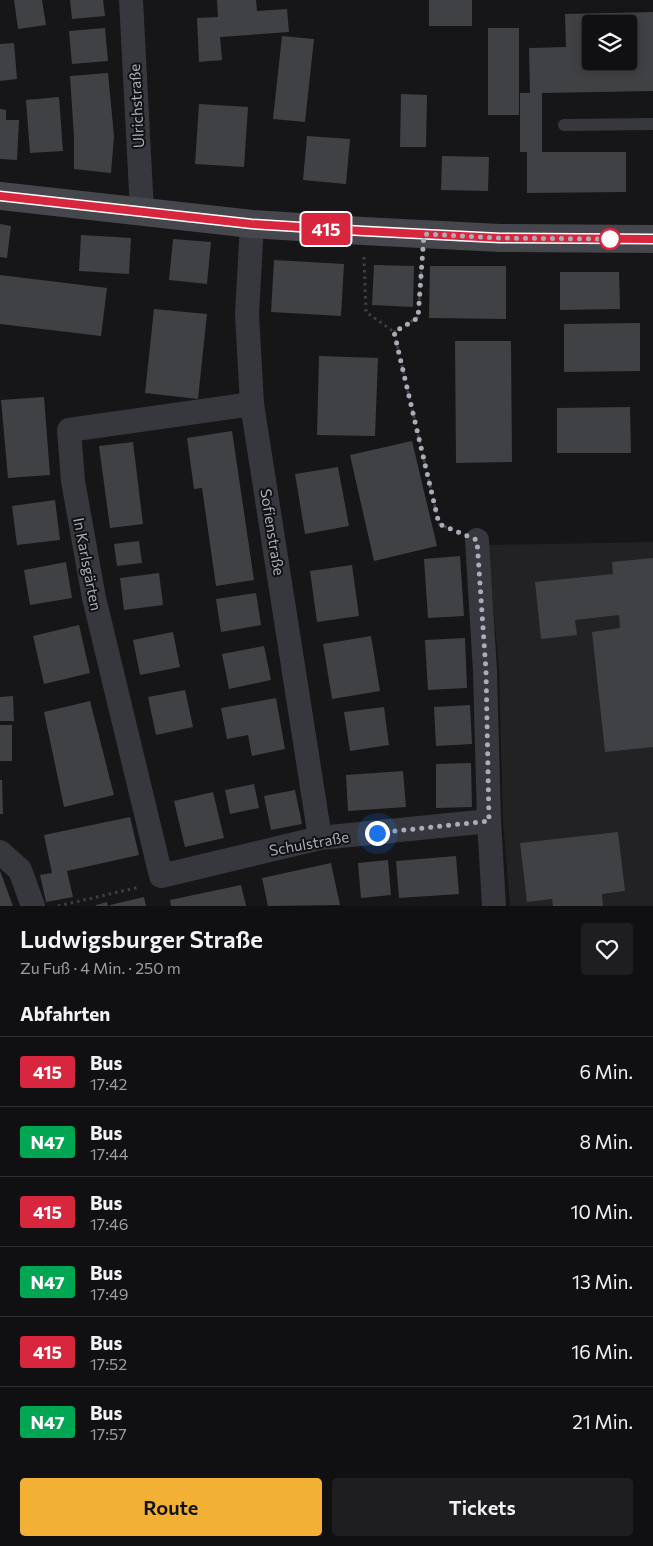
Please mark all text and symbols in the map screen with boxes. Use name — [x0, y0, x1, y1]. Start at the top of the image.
map controls — [582, 15, 637, 70]
button: layers — [582, 15, 637, 70]
street label: Ulrichstraße — [125, 63, 147, 149]
line badge: 415 — [297, 213, 355, 245]
text: 415 — [311, 218, 341, 240]
unlabelled marker — [599, 228, 621, 250]
street label: Sofienstraße — [257, 487, 289, 577]
street label: In Karlsgärten — [70, 516, 106, 612]
your location — [365, 821, 390, 846]
street label: Schulstraße — [268, 827, 350, 859]
button: heart — [581, 923, 633, 975]
text: Ludwigsburger Straße — [20, 924, 263, 953]
text: Zu Fuß · 4 Min. · 250 m — [20, 958, 181, 977]
text: Abfahrten — [20, 1002, 110, 1025]
text: Bus — [90, 1051, 122, 1074]
text: 6 Min. — [579, 1060, 633, 1083]
text: 415 — [33, 1061, 62, 1083]
text: 17:42 — [90, 1074, 127, 1093]
text: Bus — [90, 1121, 122, 1144]
text: 8 Min. — [579, 1130, 633, 1153]
text: N47 — [30, 1131, 65, 1153]
text: 17:44 — [90, 1144, 128, 1163]
text: Bus — [90, 1191, 122, 1214]
text: 10 Min. — [570, 1200, 633, 1223]
text: 415 — [33, 1201, 62, 1223]
text: 17:46 — [90, 1214, 128, 1233]
text: Bus — [90, 1261, 122, 1284]
text: 13 Min. — [572, 1270, 633, 1293]
text: N47 — [30, 1271, 65, 1293]
text: 17:49 — [90, 1284, 128, 1303]
text: Bus — [90, 1331, 122, 1354]
text: 16 Min. — [571, 1340, 633, 1363]
text: 415 — [33, 1341, 62, 1363]
text: 17:52 — [90, 1354, 127, 1373]
text: Bus — [90, 1401, 122, 1424]
text: 21 Min. — [572, 1410, 633, 1433]
text: N47 — [30, 1411, 65, 1433]
text: 17:57 — [90, 1424, 127, 1443]
button: Route — [20, 1478, 322, 1536]
button: Tickets — [332, 1478, 633, 1536]

